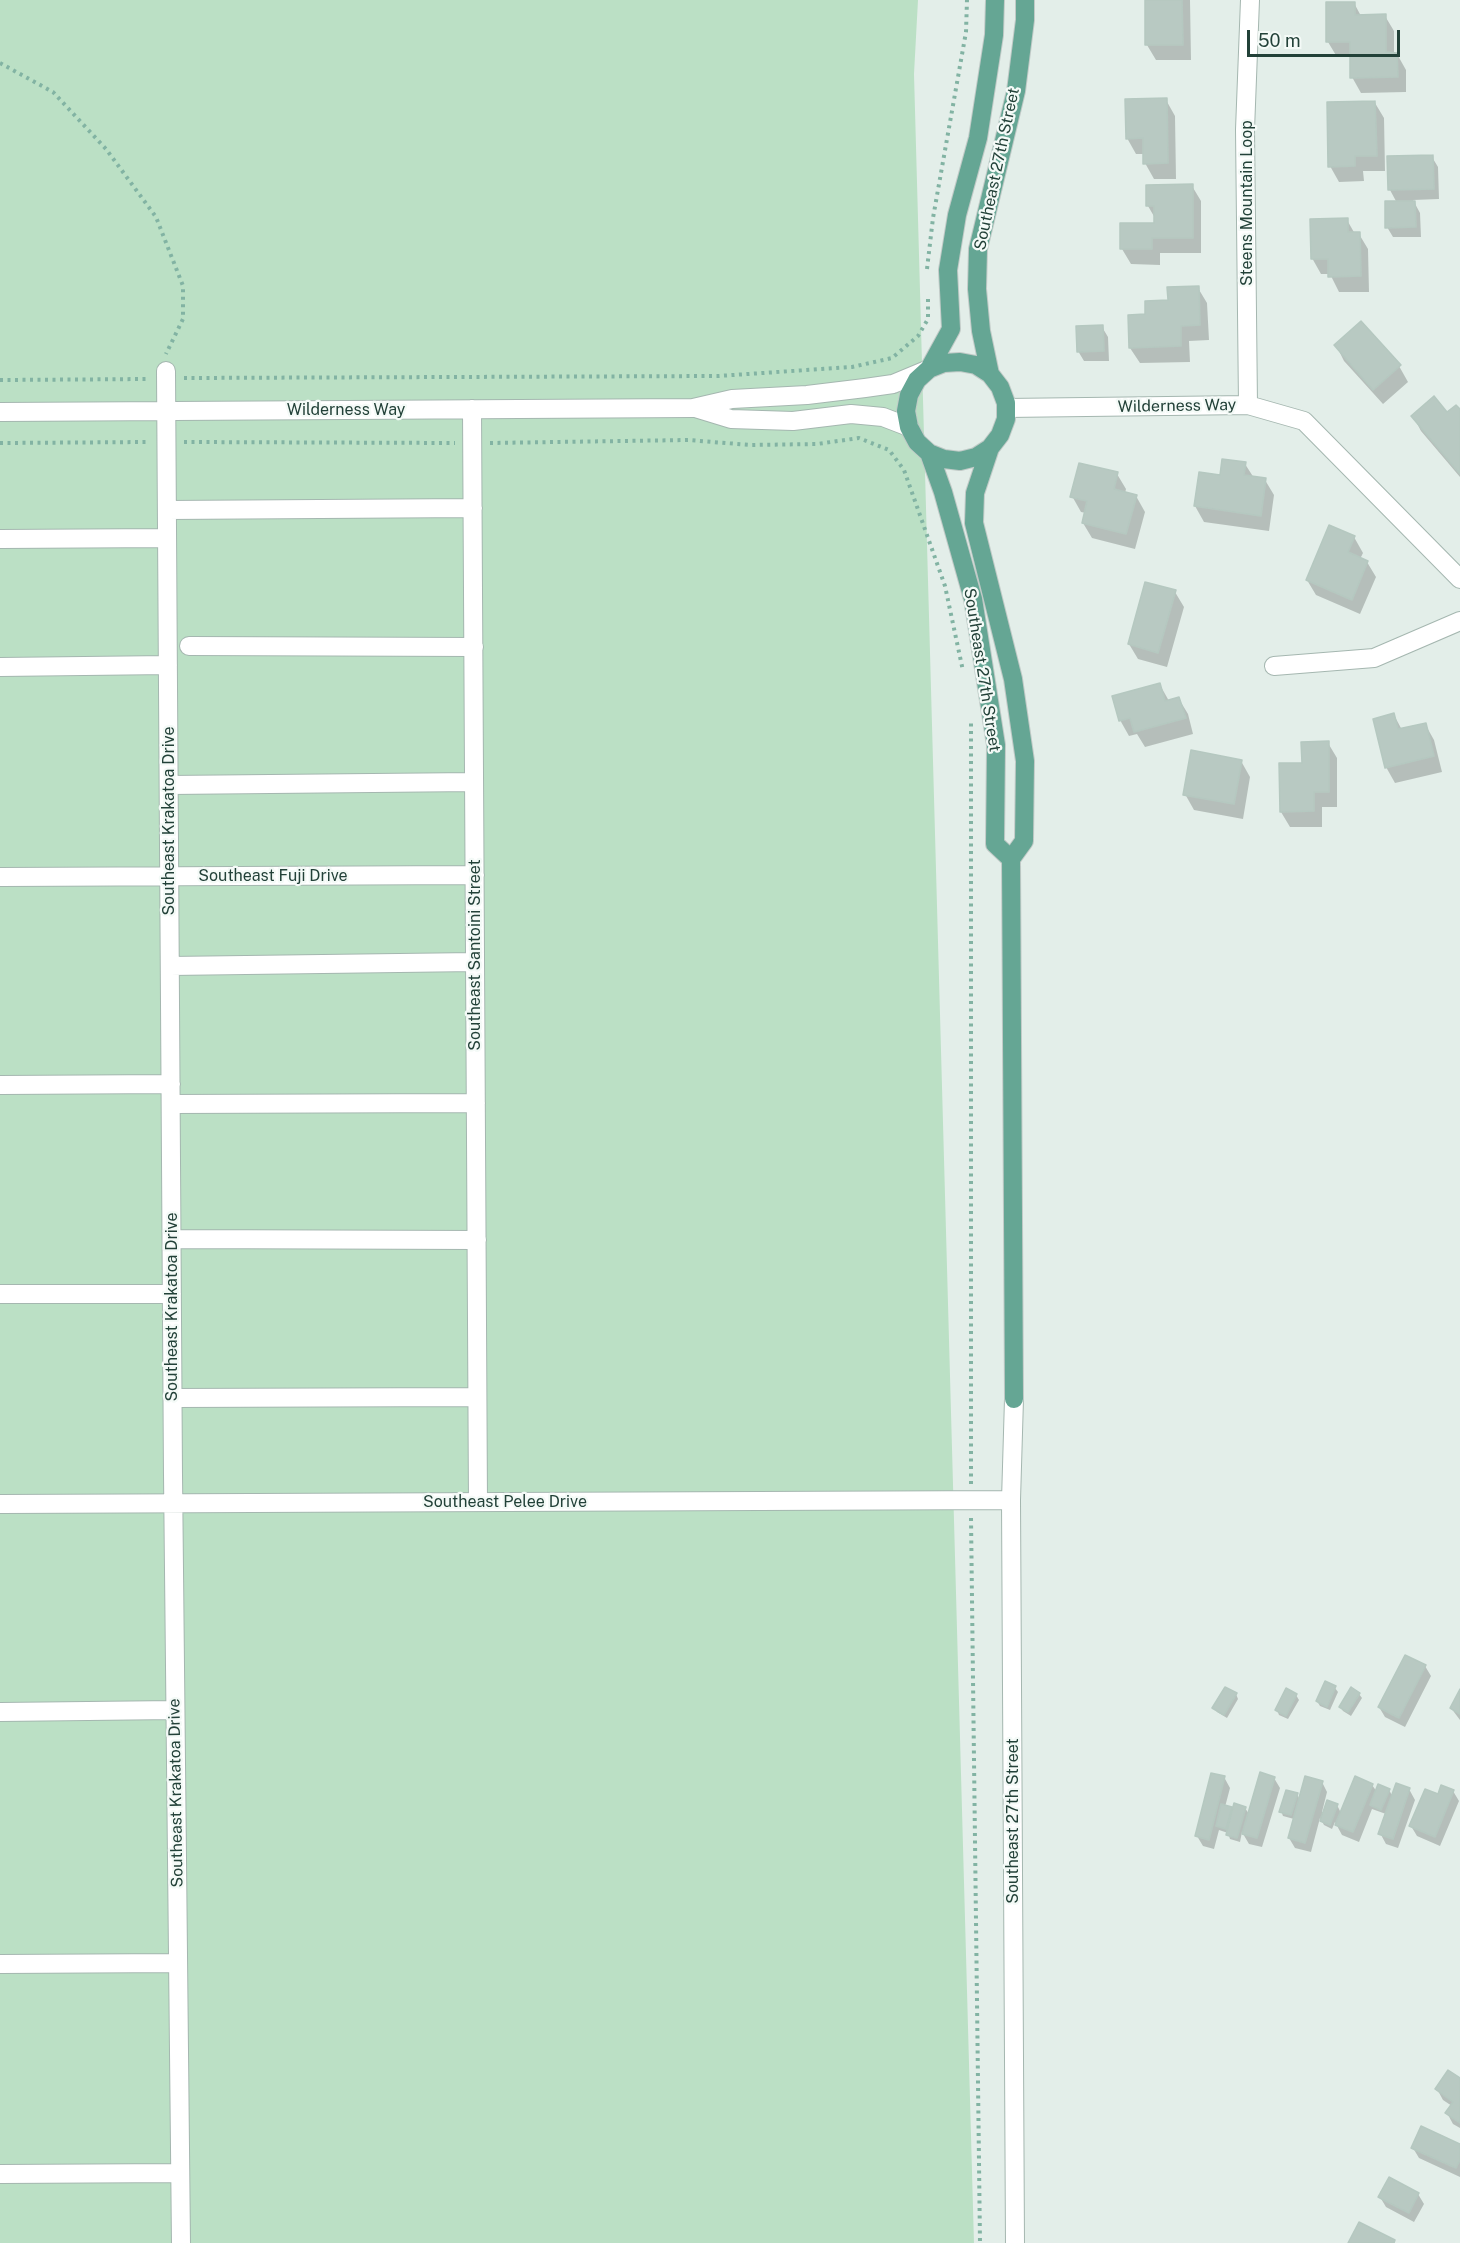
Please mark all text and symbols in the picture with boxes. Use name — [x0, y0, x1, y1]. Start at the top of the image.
scale bar — [1250, 18, 1403, 56]
text: 50 m — [1258, 30, 1301, 51]
street label: Southeast 27th Street — [970, 86, 1024, 252]
street label: Steens Mountain Loop — [1237, 120, 1257, 286]
street label: Wilderness Way — [1118, 395, 1236, 417]
street label: Wilderness Way — [287, 400, 405, 420]
street label: Southeast 27th Street — [960, 587, 1004, 753]
street label: Southeast Krakatoa Drive — [159, 726, 179, 916]
street label: Southeast Santoini Street — [465, 859, 485, 1051]
street label: Southeast Fuji Drive — [198, 866, 348, 886]
street label: Southeast Krakatoa Drive — [162, 1212, 182, 1402]
street label: Southeast Pelee Drive — [423, 1492, 587, 1512]
street label: Southeast Krakatoa Drive — [165, 1698, 187, 1888]
street label: Southeast 27th Street — [1003, 1738, 1023, 1904]

